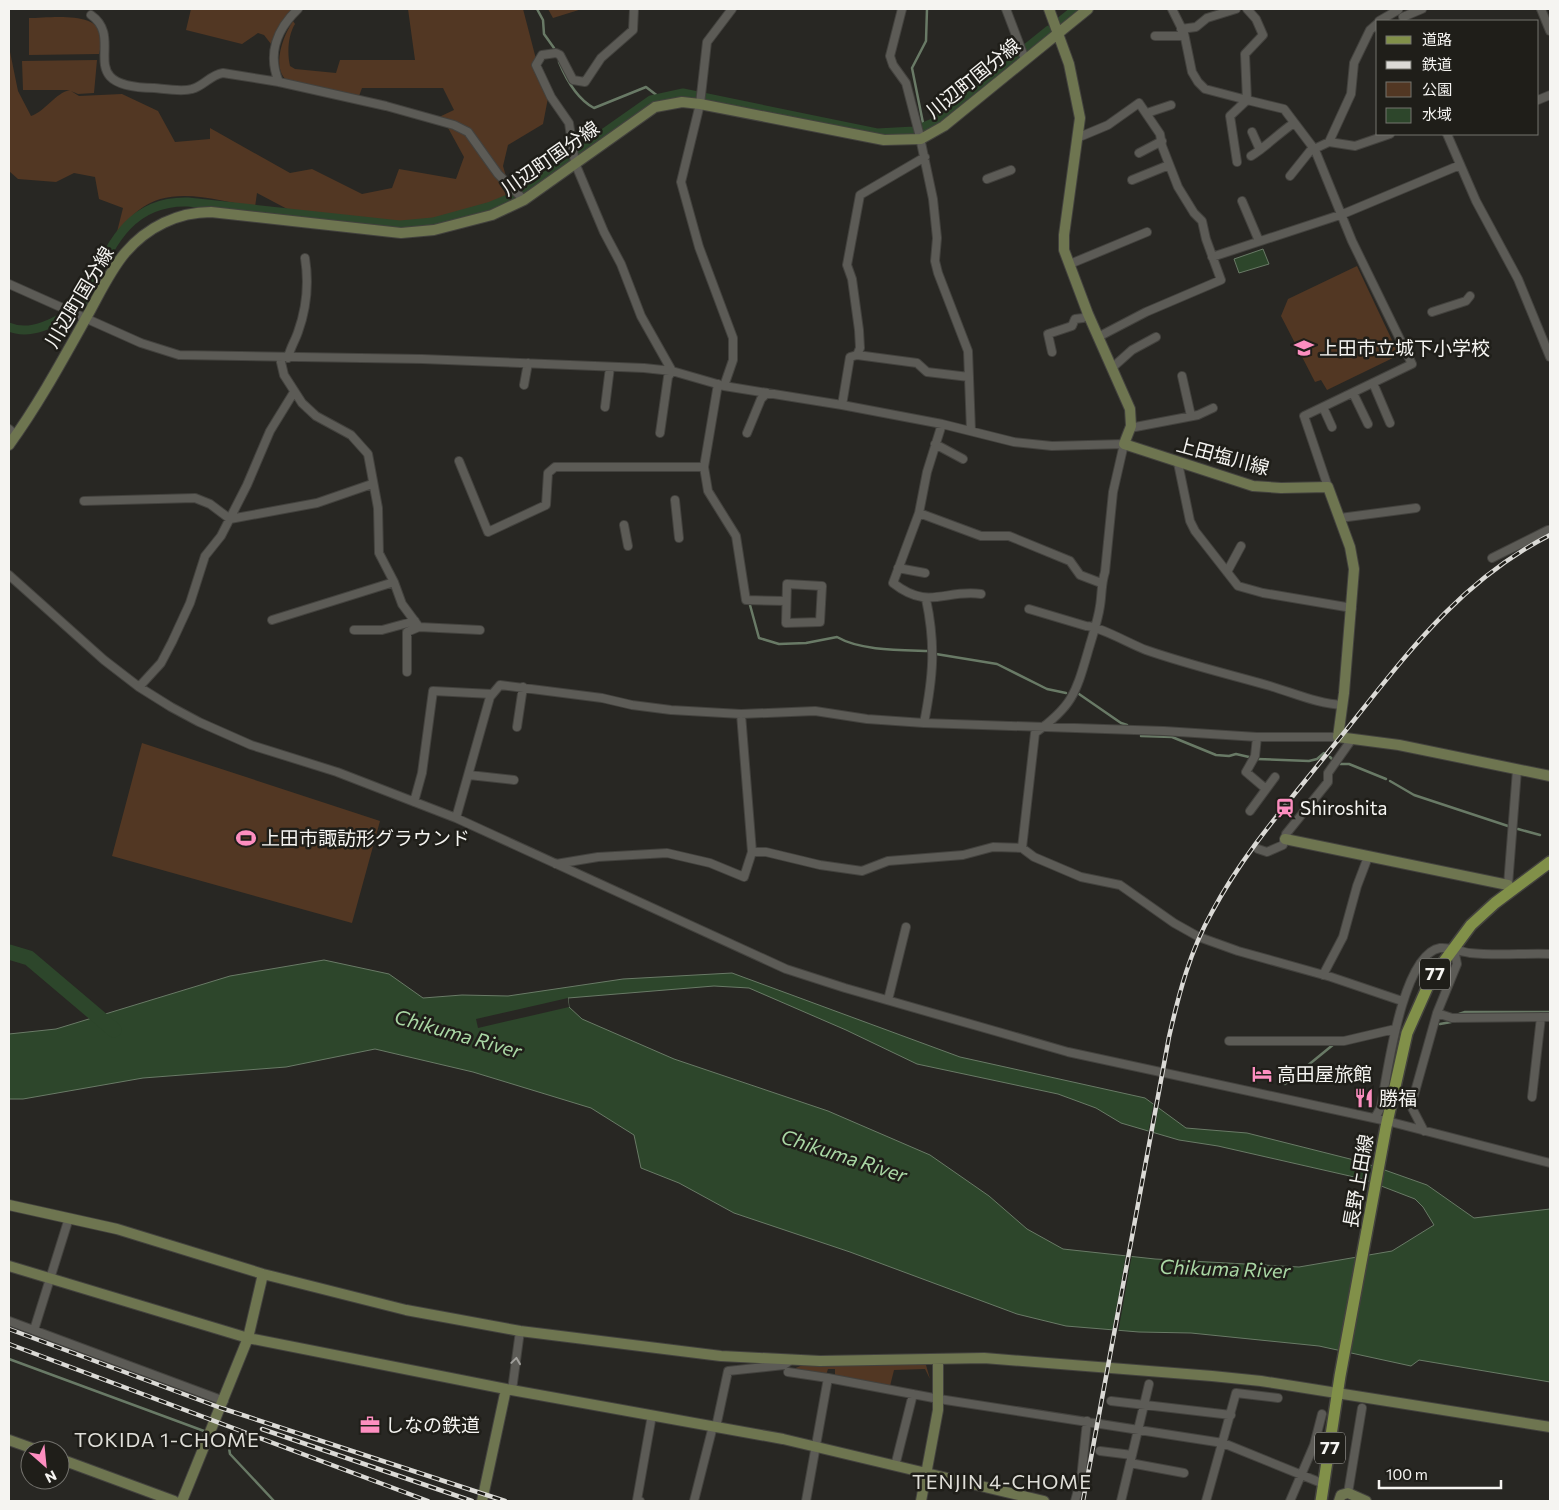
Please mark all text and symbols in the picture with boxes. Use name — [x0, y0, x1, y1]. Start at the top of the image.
legend — [1376, 20, 1539, 135]
text: 道路 — [1422, 30, 1452, 48]
street label: 川辺町国分線 — [921, 33, 1024, 122]
text: 鉄道 — [1422, 55, 1452, 73]
text: 公園 — [1422, 80, 1452, 98]
text: 水域 — [1422, 105, 1452, 123]
street label: 川辺町国分線 — [496, 115, 603, 200]
street label: 川辺町国分線 — [39, 242, 118, 352]
place label: 上田市立城下小学校 — [1319, 336, 1490, 359]
school or university icon: 上田市立城下小学校 — [1293, 337, 1315, 359]
street label: 上田塩川線 — [1174, 432, 1272, 479]
place label: Shiroshita — [1300, 796, 1387, 819]
station icon: Shiroshita — [1274, 797, 1296, 819]
place label: 上田市諏訪形グラウンド — [261, 826, 470, 849]
sports icon: 上田市諏訪形グラウンド — [235, 827, 257, 849]
road number: 77 — [1420, 959, 1450, 990]
water label: Chikuma River — [392, 1003, 526, 1063]
place label: 高田屋旅館 — [1277, 1062, 1372, 1085]
hotel icon: 高田屋旅館 — [1251, 1063, 1273, 1085]
place label: 勝福 — [1379, 1086, 1417, 1109]
restaurant icon: 勝福 — [1353, 1087, 1375, 1109]
water label: Chikuma River — [778, 1123, 911, 1187]
street label: 長野上田線 — [1338, 1132, 1377, 1230]
water label: Chikuma River — [1159, 1254, 1292, 1282]
one-way arrow — [511, 1356, 521, 1365]
place label: しなの鉄道 — [385, 1413, 480, 1436]
office icon: しなの鉄道 — [359, 1414, 381, 1436]
district label: TOKIDA 1-CHOME — [74, 1427, 260, 1451]
road number: 77 — [1315, 1432, 1345, 1464]
north arrow — [20, 1440, 70, 1490]
scale bar — [1379, 1458, 1502, 1490]
text: 100 m — [1386, 1465, 1428, 1483]
text: N — [43, 1467, 60, 1487]
district label: TENJIN 4-CHOME — [912, 1469, 1092, 1493]

